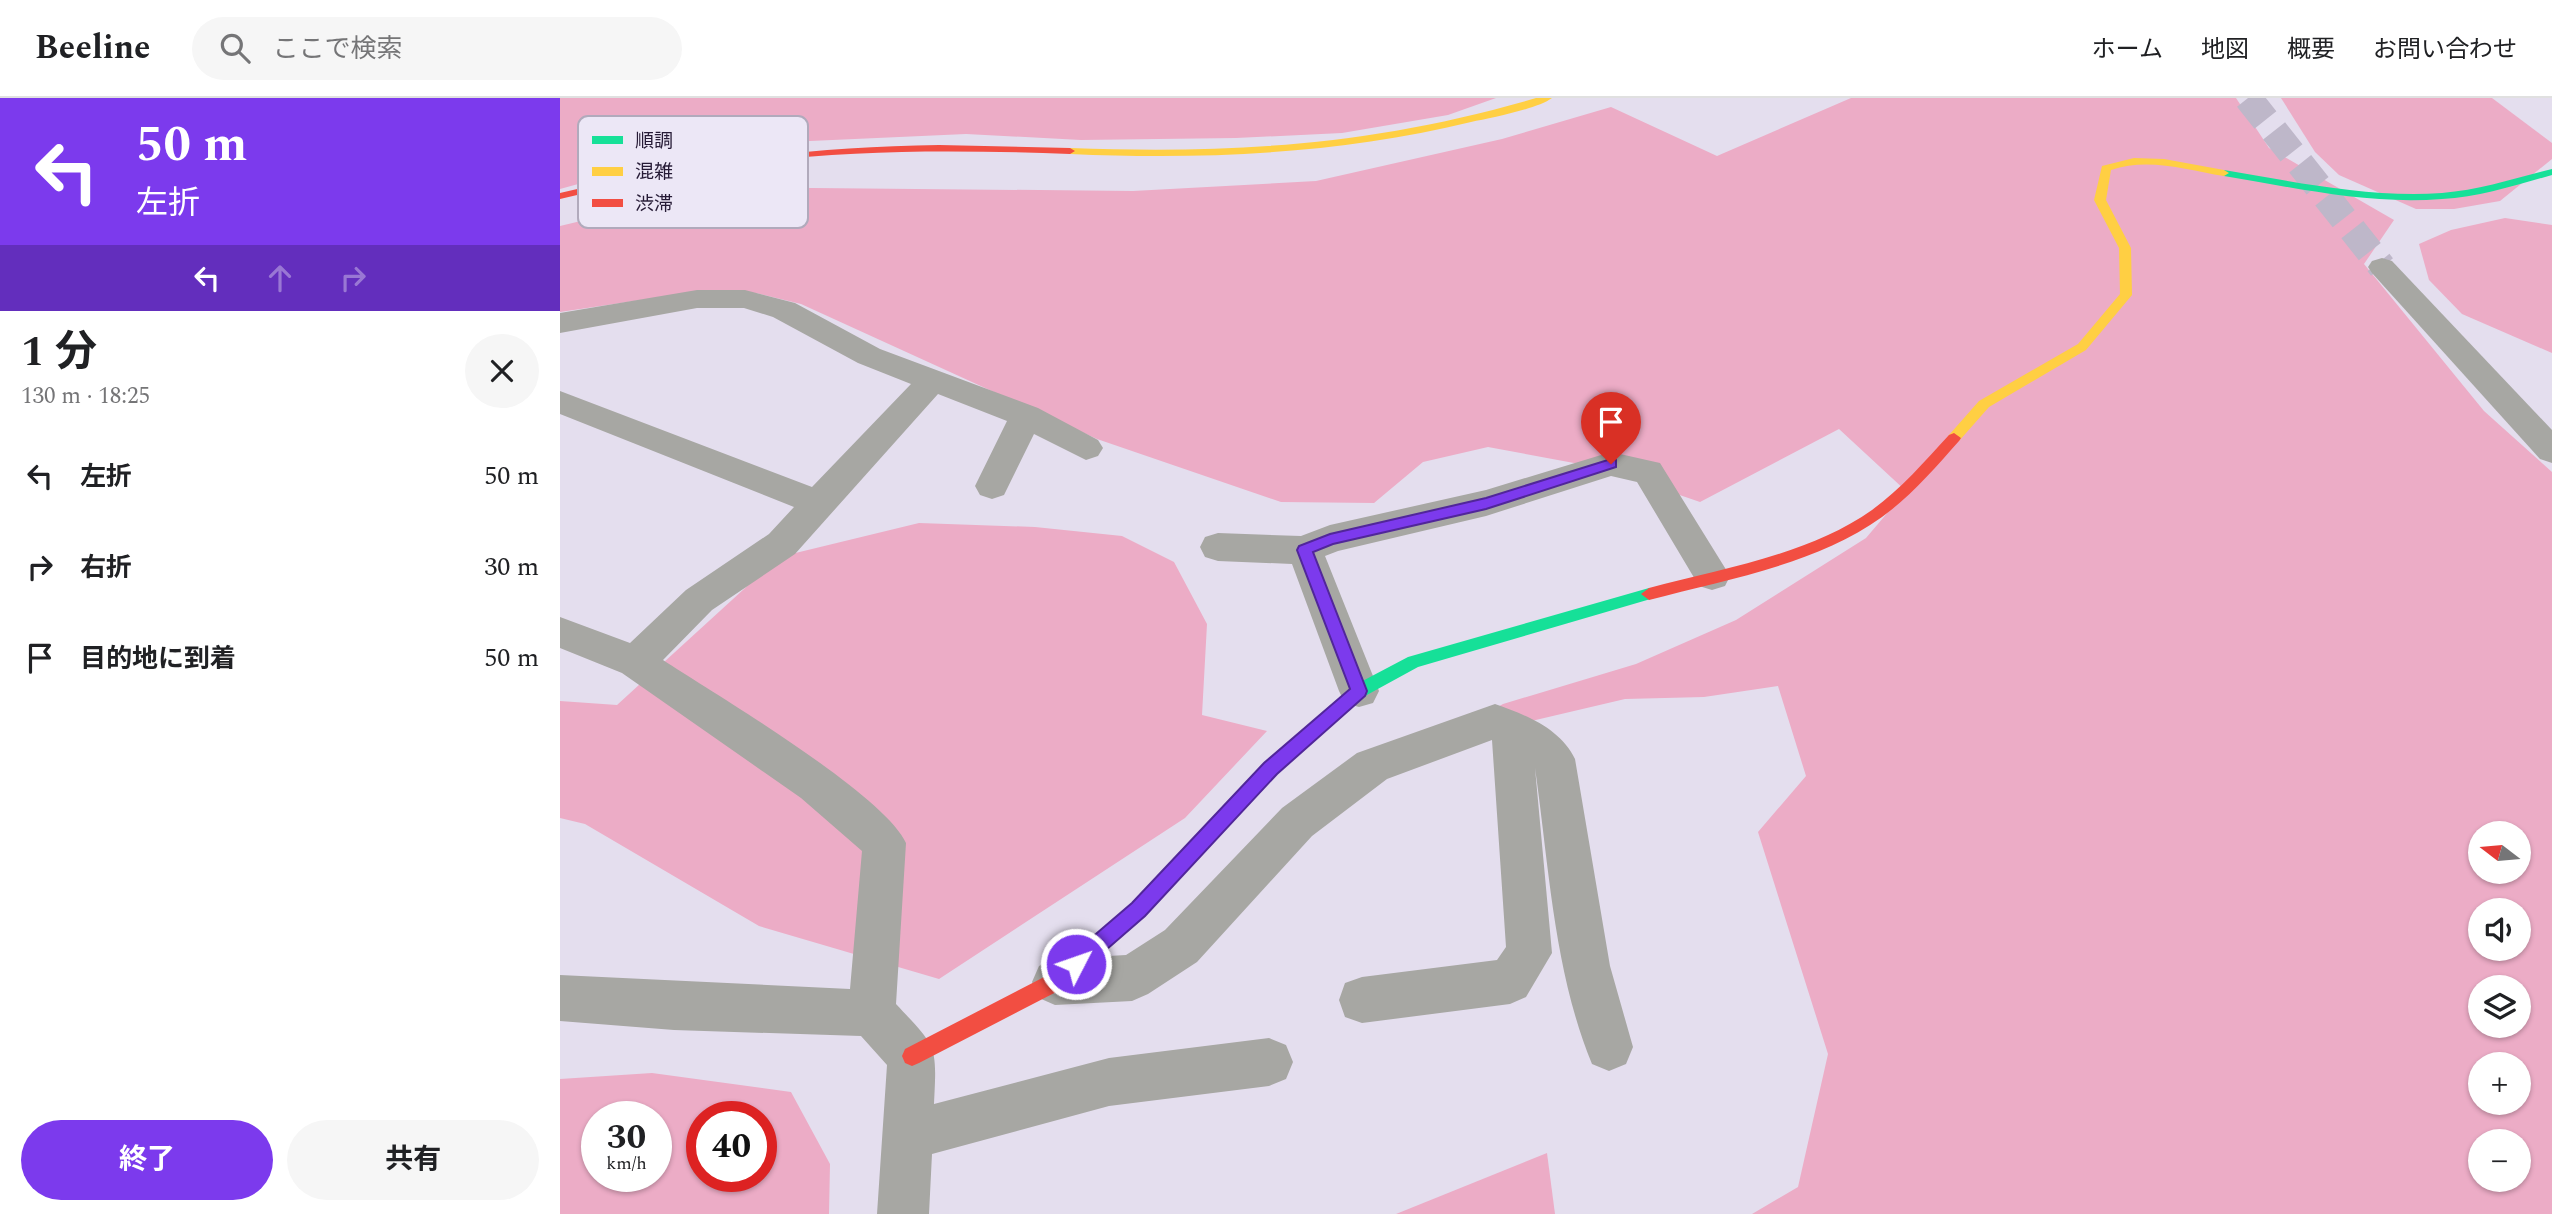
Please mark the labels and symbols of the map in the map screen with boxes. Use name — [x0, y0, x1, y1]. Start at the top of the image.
legend — [578, 116, 808, 228]
text: 順調 — [635, 127, 673, 156]
text: 混雑 — [635, 158, 673, 187]
text: 渋滞 — [635, 190, 673, 219]
pin — [1581, 392, 1641, 464]
north arrow — [2468, 821, 2530, 884]
position arrow — [1039, 927, 1113, 1001]
speed limit sign: 40 — [686, 1101, 777, 1192]

